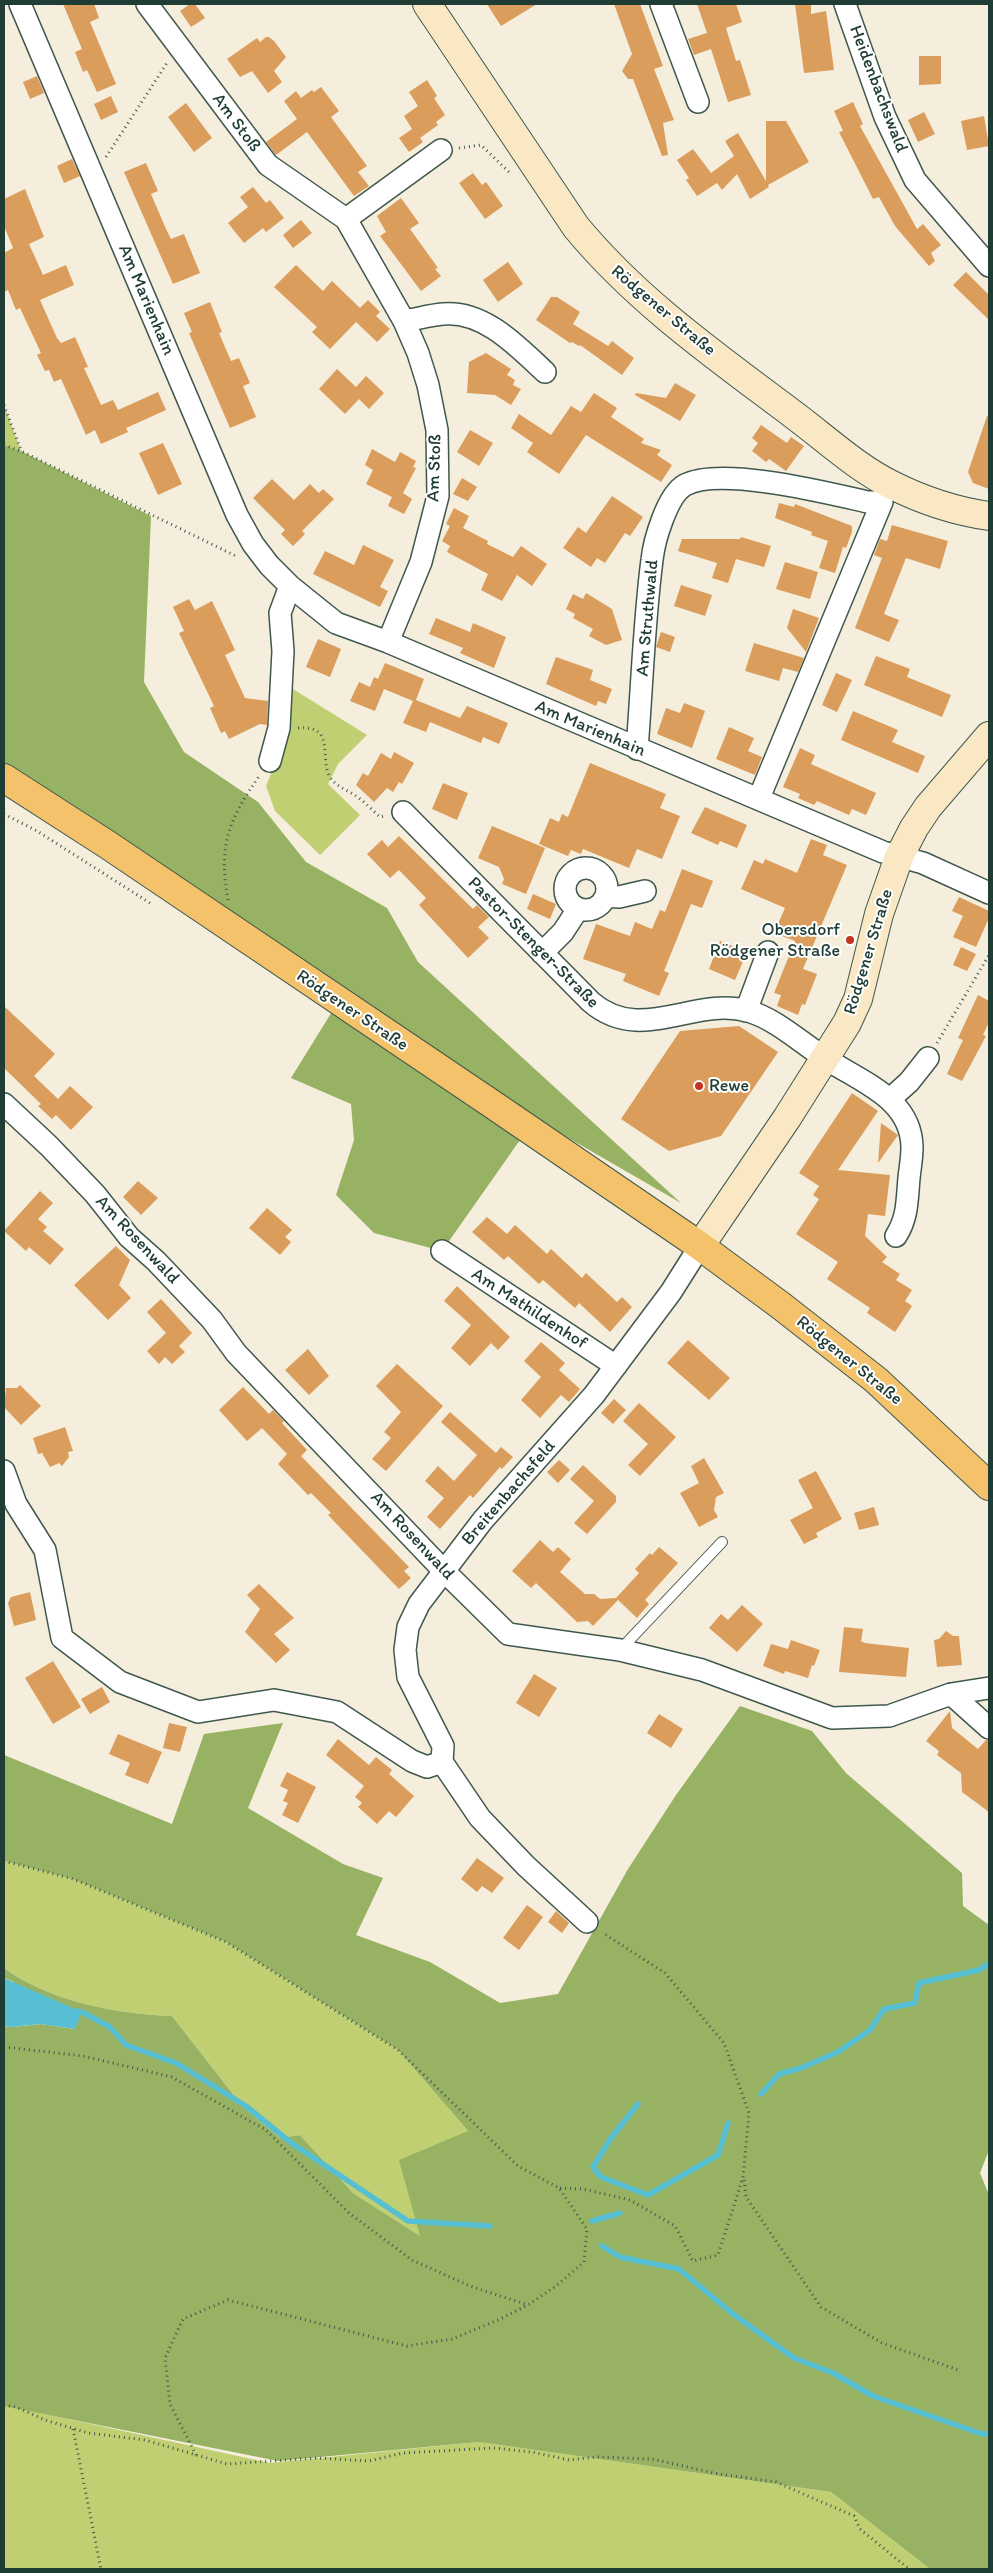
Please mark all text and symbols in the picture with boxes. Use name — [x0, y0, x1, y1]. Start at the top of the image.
street label: Heidenbachswald — [844, 22, 912, 156]
street label: Am Stoß — [207, 89, 265, 157]
street label: Am Marienhain — [113, 241, 179, 359]
street label: Rödgener Straße — [606, 261, 720, 361]
street label: Am Stoß — [423, 434, 447, 502]
street label: Am Struthwald — [632, 559, 664, 677]
street label: Am Marienhain — [531, 696, 649, 762]
street label: Pastor-Stenger-Straße — [463, 873, 603, 1013]
street label: Rödgener Straße — [840, 887, 898, 1017]
place label: Obersdorf Rödgener Straße — [710, 919, 840, 962]
marker: Obersdorf Rödgener Straße — [844, 934, 856, 946]
street label: Rödgener Straße — [292, 966, 412, 1056]
place label: Rewe — [709, 1075, 749, 1097]
marker: Rewe — [693, 1080, 705, 1092]
street label: Am Rosenwald — [91, 1191, 183, 1289]
street label: Am Mathildenhof — [467, 1264, 591, 1354]
street label: Rödgener Straße — [792, 1312, 906, 1410]
street label: Breitenbachsfeld — [457, 1436, 561, 1550]
street label: Am Rosenwald — [366, 1487, 458, 1585]

